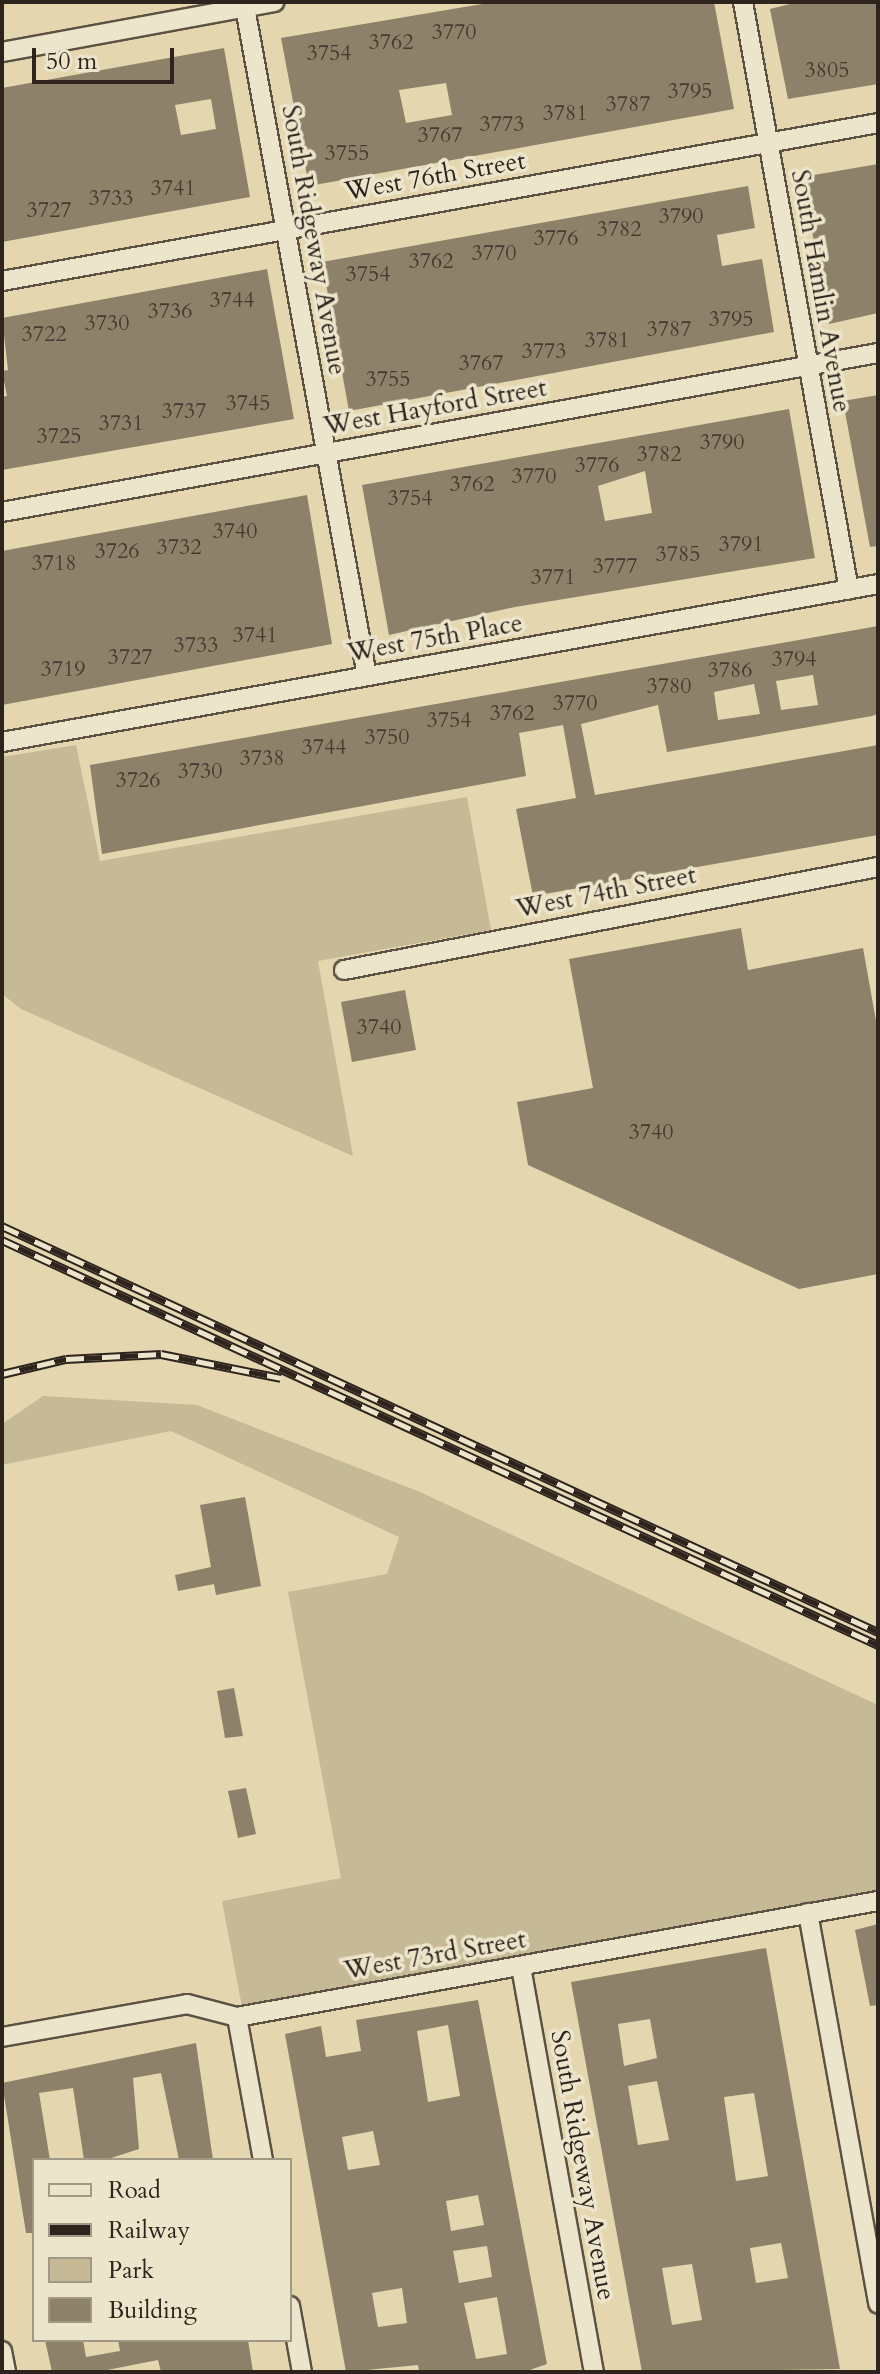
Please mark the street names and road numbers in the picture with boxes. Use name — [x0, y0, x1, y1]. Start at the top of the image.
street label: South Ridgeway Avenue — [275, 103, 353, 377]
street label: West 76th Street — [342, 145, 528, 207]
street label: South Hamlin Avenue — [784, 167, 858, 415]
street label: West Hayford Street — [321, 372, 549, 442]
street label: West 75th Place — [345, 607, 525, 669]
street label: West 74th Street — [513, 859, 699, 925]
street label: West 73rd Street — [342, 1924, 528, 1986]
street label: South Ridgeway Avenue — [544, 2028, 622, 2302]

